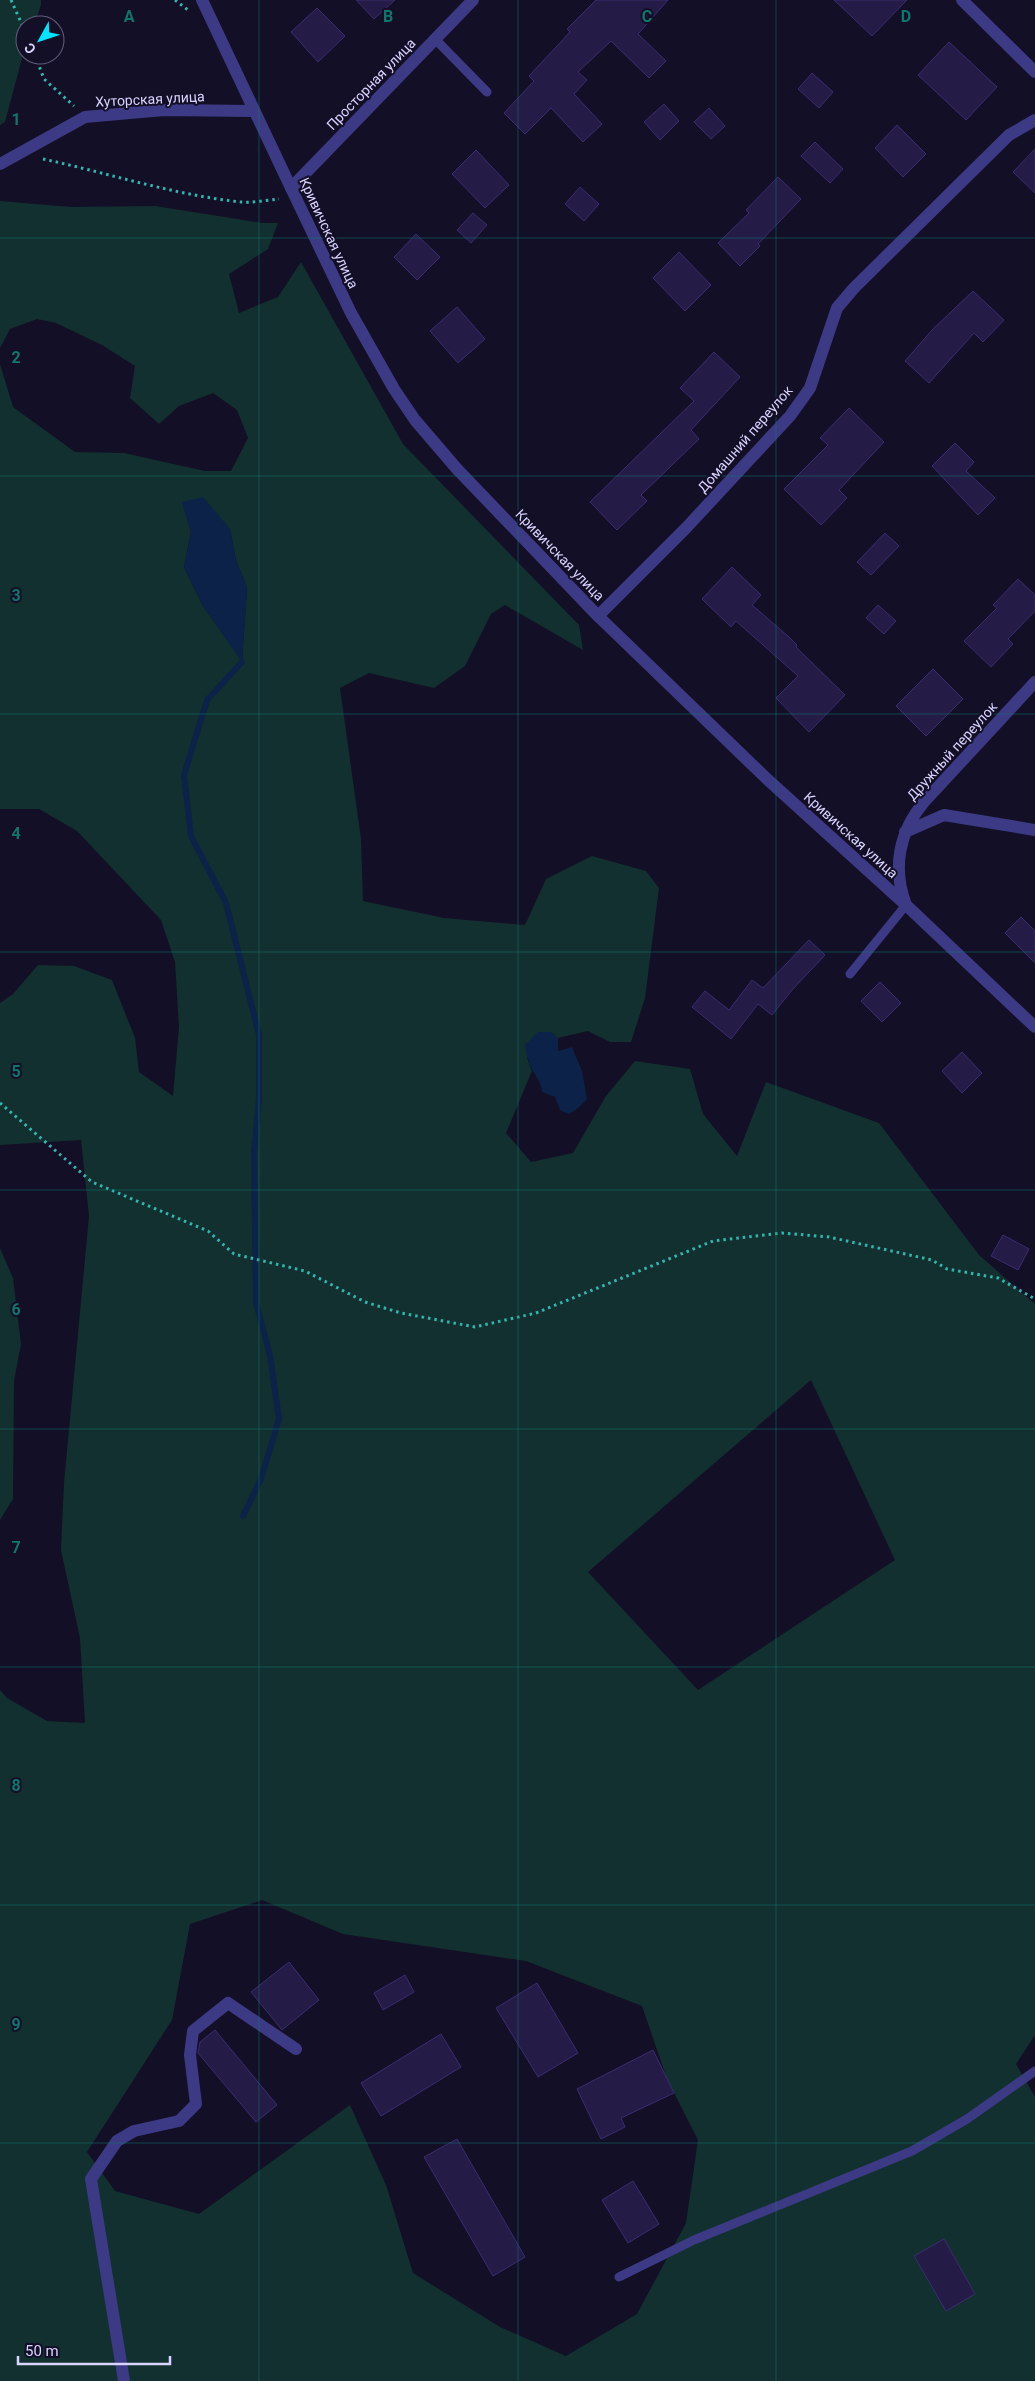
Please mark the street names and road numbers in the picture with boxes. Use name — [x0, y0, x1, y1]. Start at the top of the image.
street label: Просторная улица — [323, 35, 419, 133]
street label: Хуторская улица — [95, 88, 205, 110]
street label: Кривичская улица — [296, 175, 362, 291]
street label: Домашний переулок — [694, 382, 796, 496]
street label: Кривичская улица — [512, 506, 608, 604]
street label: Дружный переулок — [904, 698, 1001, 803]
street label: Кривичская улица — [801, 789, 901, 881]

